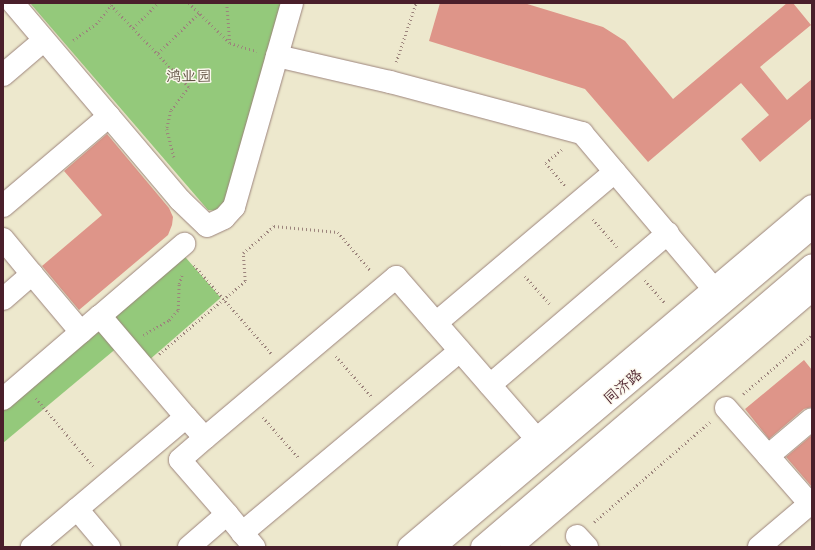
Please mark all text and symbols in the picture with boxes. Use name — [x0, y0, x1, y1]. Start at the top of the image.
park label: 鸿业园 — [167, 68, 211, 86]
street label: 同济路 — [600, 366, 646, 408]

